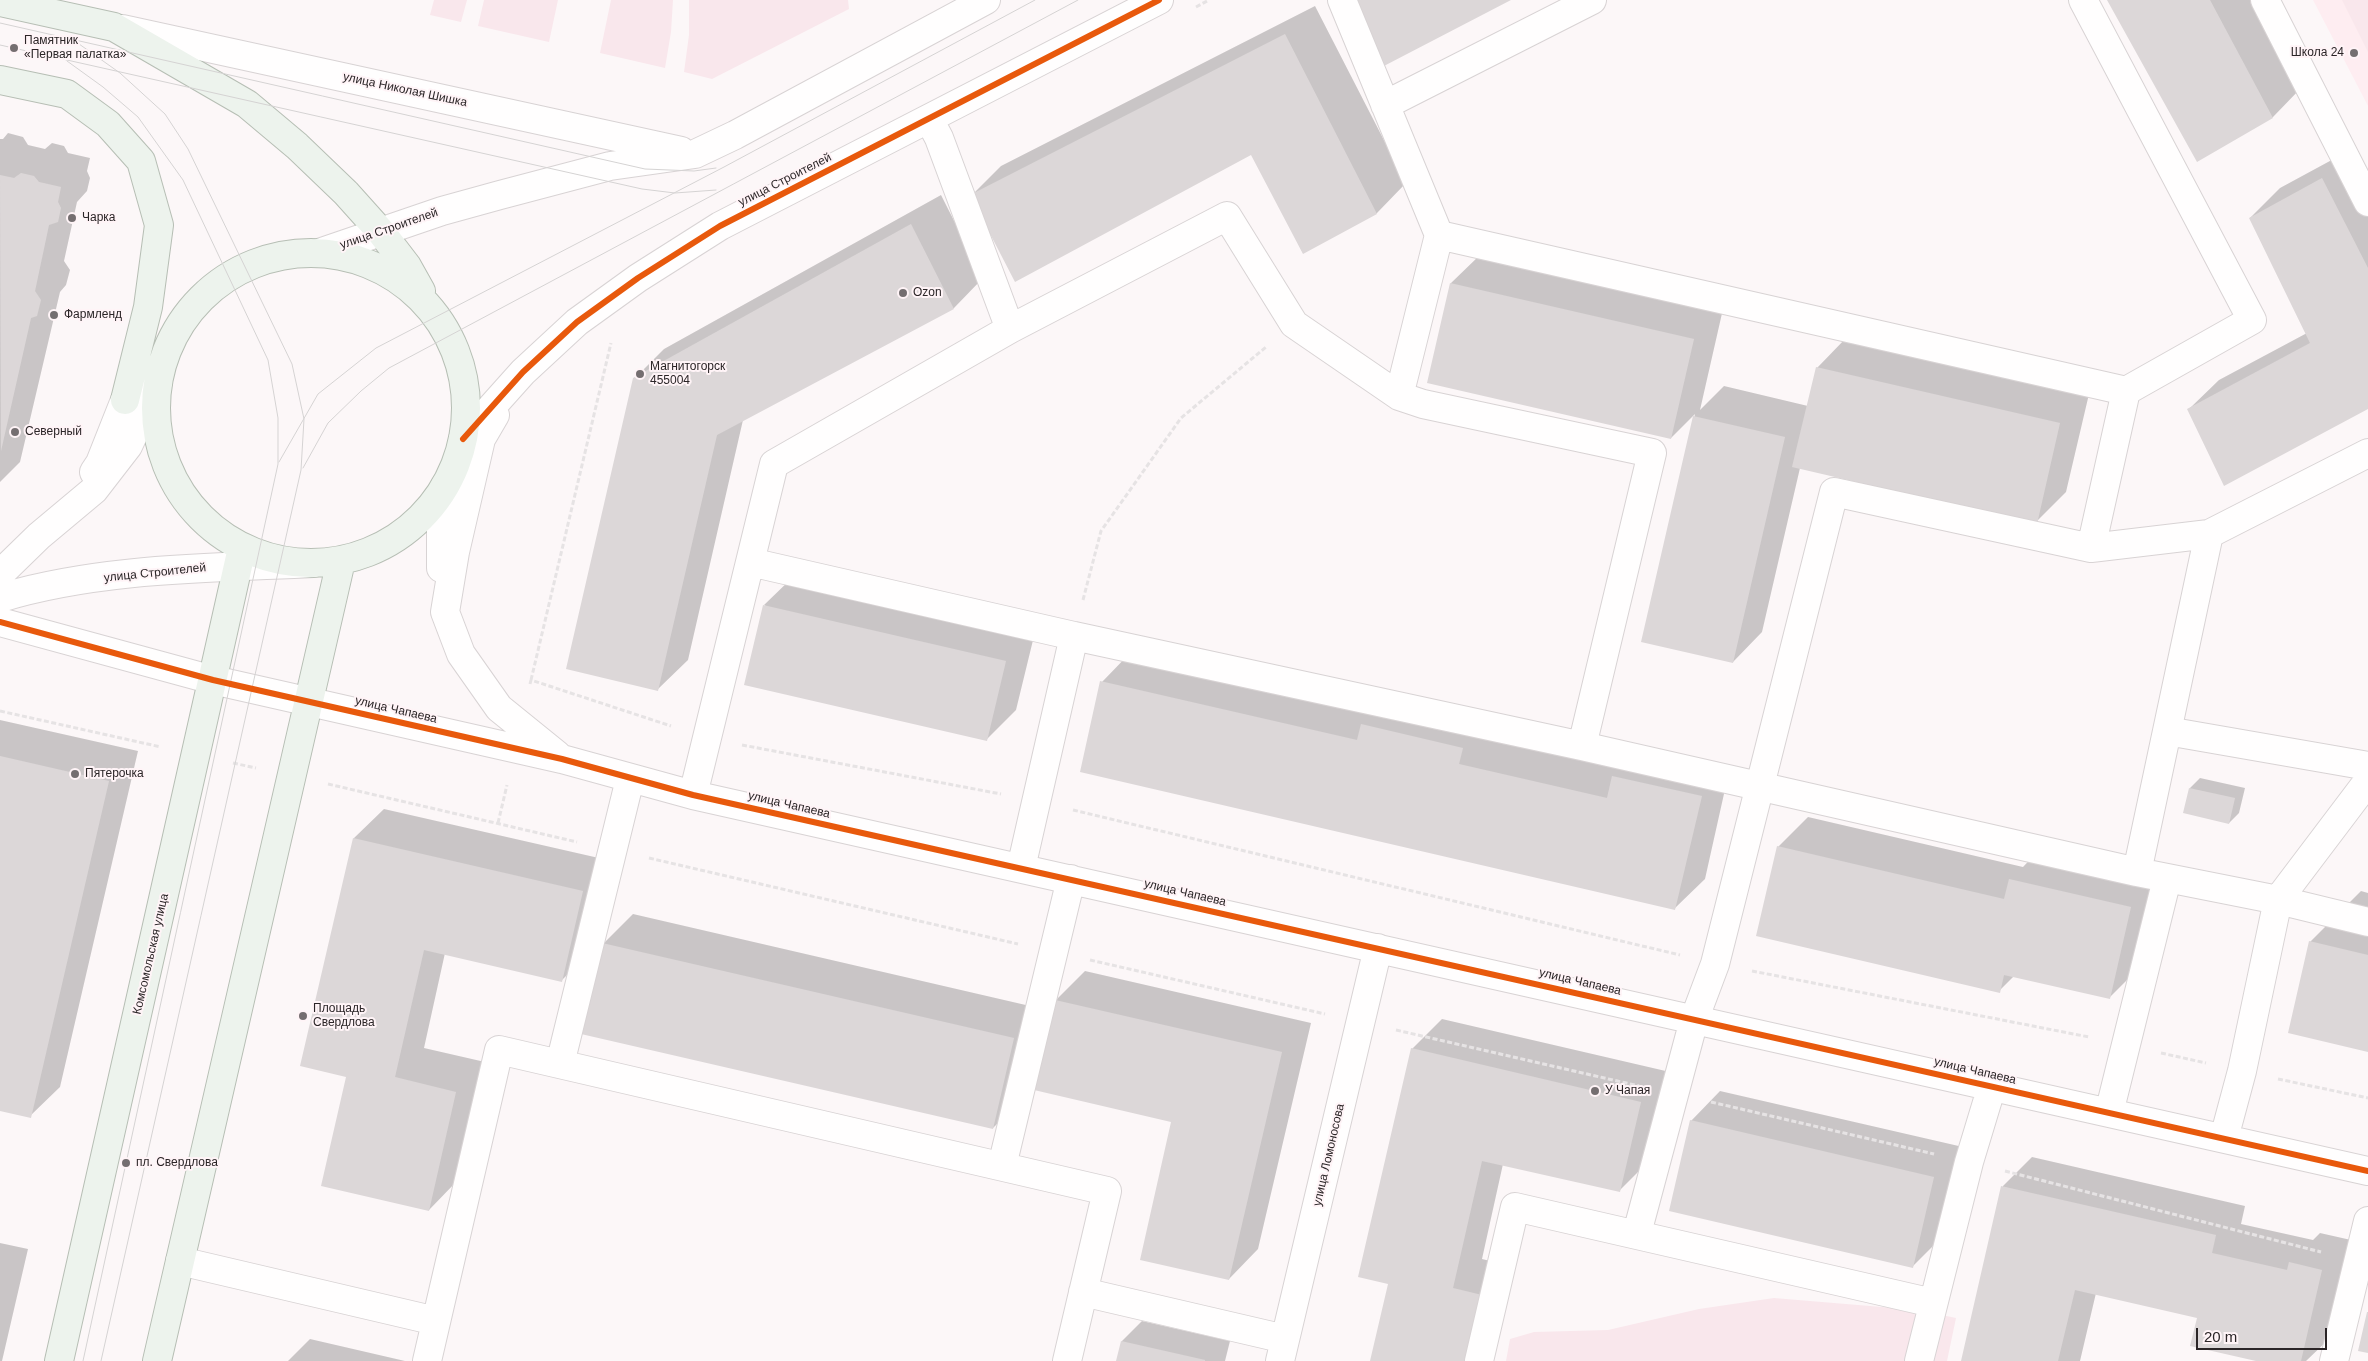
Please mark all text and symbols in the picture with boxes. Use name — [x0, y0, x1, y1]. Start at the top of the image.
place label: Памятник «Первая палатка» — [24, 34, 126, 62]
marker: Памятник «Первая палатка» — [8, 42, 20, 54]
place label: Школа 24 — [2291, 46, 2344, 60]
marker: Школа 24 — [2348, 47, 2360, 59]
street label: улица Николая Шишка — [342, 70, 468, 110]
street label: улица Строителей — [736, 150, 834, 210]
street label: улица Строителей — [338, 205, 440, 253]
place label: Чарка — [82, 211, 116, 225]
marker: Чарка — [66, 212, 78, 224]
place label: Ozon — [913, 286, 942, 300]
marker: Ozon — [897, 287, 909, 299]
place label: Фармленд — [64, 308, 122, 322]
marker: Фармленд — [48, 309, 60, 321]
place label: Магнитогорск 455004 — [650, 360, 725, 388]
marker: Магнитогорск 455004 — [634, 368, 646, 380]
place label: Северный — [25, 425, 82, 439]
marker: Северный — [9, 426, 21, 438]
street label: улица Строителей — [103, 560, 207, 586]
street label: улица Чапаева — [354, 694, 438, 726]
place label: Пятерочка — [85, 767, 144, 781]
marker: Пятерочка — [69, 768, 81, 780]
street label: улица Чапаева — [747, 789, 831, 821]
street label: улица Чапаева — [1143, 877, 1227, 909]
street label: Комсомольская улица — [130, 892, 172, 1016]
street label: улица Чапаева — [1538, 966, 1622, 998]
place label: Площадь Свердлова — [313, 1002, 375, 1030]
marker: Площадь Свердлова — [297, 1010, 309, 1022]
street label: улица Чапаева — [1933, 1055, 2017, 1087]
place label: У Чапая — [1605, 1084, 1650, 1098]
marker: У Чапая — [1589, 1085, 1601, 1097]
street label: улица Ломоносова — [1310, 1102, 1348, 1208]
place label: пл. Свердлова — [136, 1156, 218, 1170]
marker: пл. Свердлова — [120, 1157, 132, 1169]
scale bar — [2198, 1318, 2329, 1350]
text: 20 m — [2204, 1328, 2237, 1345]

